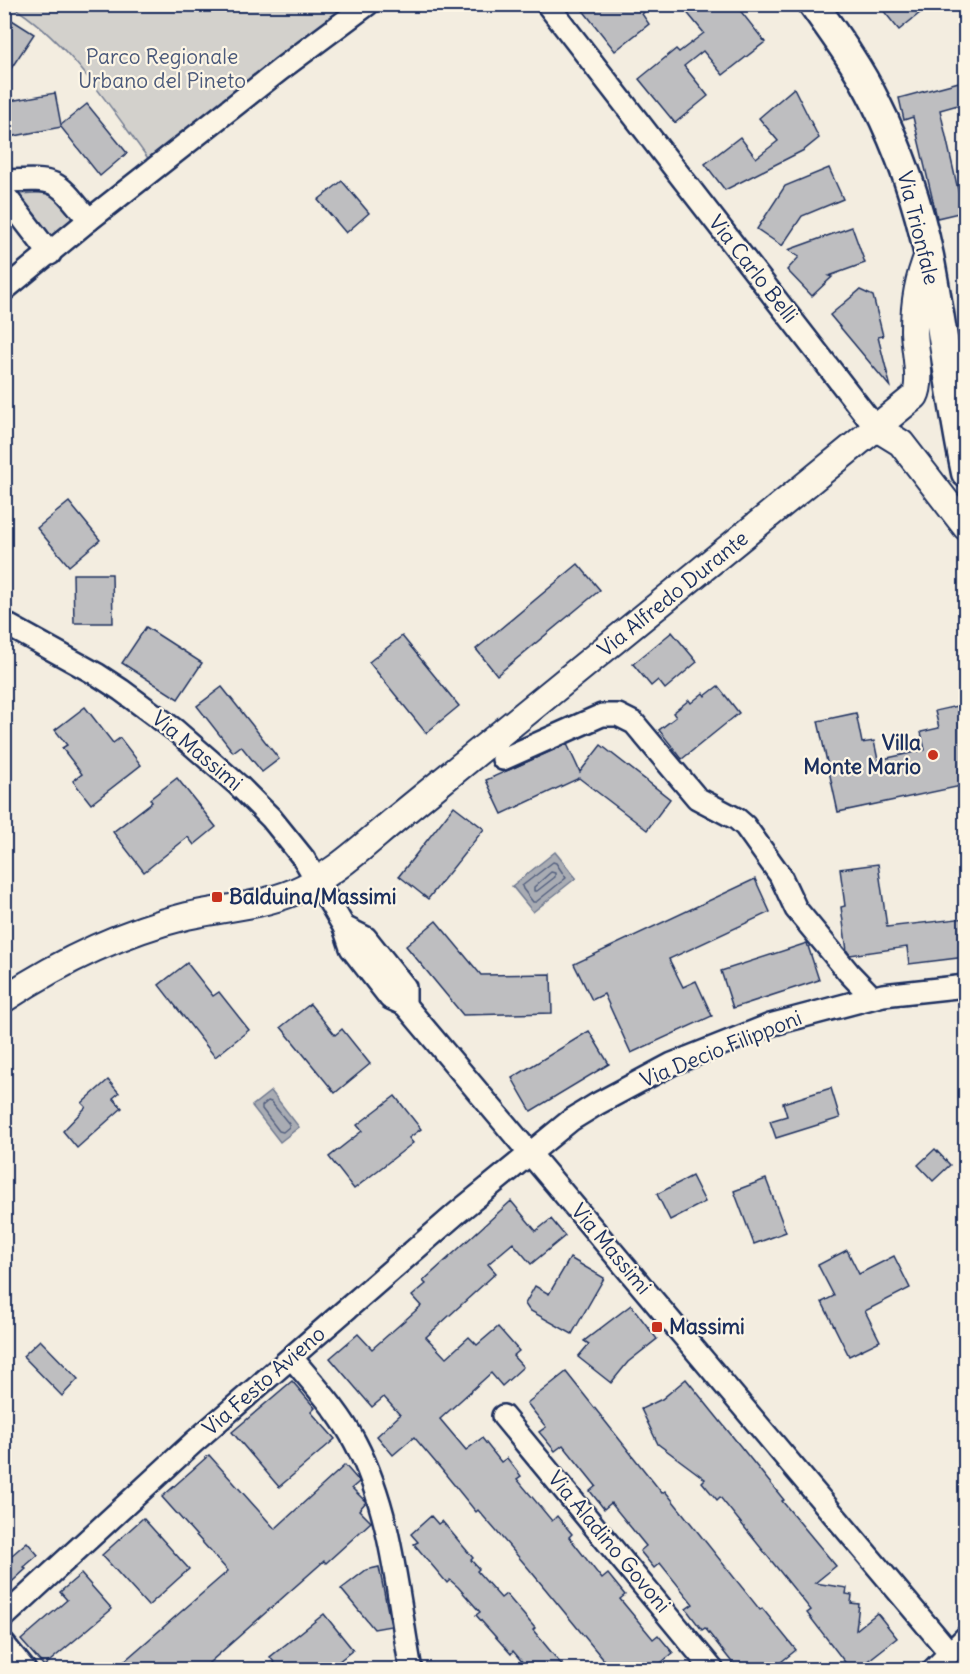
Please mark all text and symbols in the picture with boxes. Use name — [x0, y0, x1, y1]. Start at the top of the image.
park label: Parco Regionale Urbano del Pineto — [78, 43, 246, 94]
street label: Via Trionfale — [891, 168, 946, 287]
street label: Via Carlo Belli — [703, 209, 804, 328]
street label: Via Alfredo Durante — [592, 525, 753, 663]
street label: Via Massimi — [146, 705, 248, 797]
place label: Villa Monte Mario — [803, 729, 921, 780]
marker: Villa Monte Mario — [926, 748, 940, 762]
place label: Balduina/Massimi — [229, 883, 396, 910]
marker: Balduina/Massimi — [210, 890, 224, 904]
street label: Via Decio Filipponi — [636, 1004, 806, 1093]
street label: Via Massimi — [565, 1198, 657, 1300]
place label: Massimi — [669, 1313, 745, 1340]
street label: Via Festo Avieno — [197, 1320, 331, 1441]
marker: Massimi — [650, 1320, 664, 1334]
street label: Via Aladino Govoni — [542, 1465, 677, 1618]

